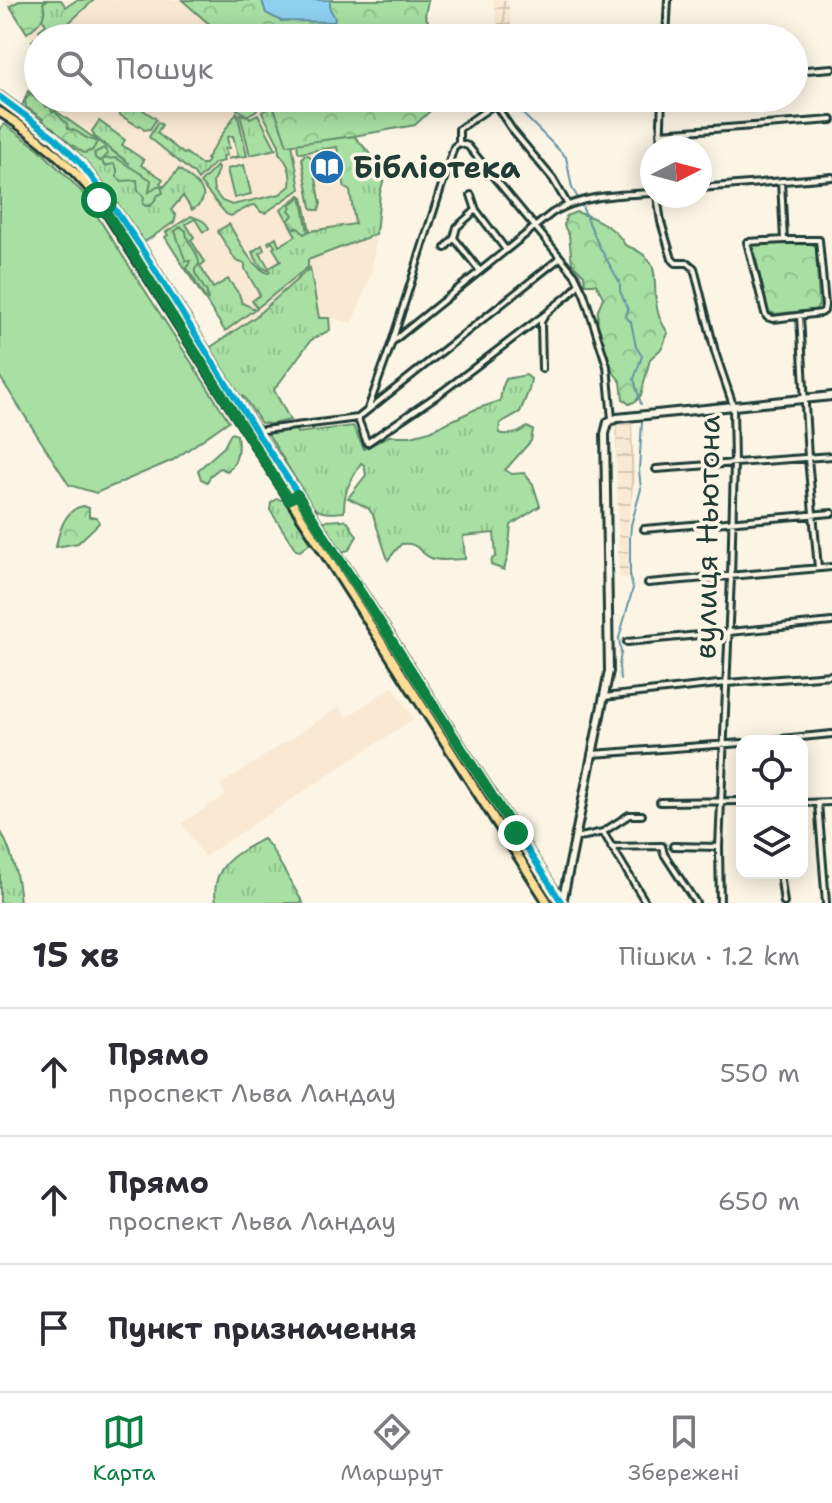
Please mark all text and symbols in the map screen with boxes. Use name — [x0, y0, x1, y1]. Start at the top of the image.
search box — [24, 24, 808, 112]
icon: search — [52, 46, 96, 90]
text: Пошук — [116, 48, 213, 89]
north arrow — [640, 136, 712, 208]
place label: Бібліотека — [353, 147, 521, 188]
library icon: Бібліотека — [308, 148, 346, 186]
route start — [81, 182, 117, 218]
street label: вулиця Ньютона — [684, 414, 730, 659]
map controls — [736, 735, 808, 879]
button: locate — [736, 735, 808, 807]
button: layers — [736, 807, 808, 879]
route end — [498, 815, 534, 851]
text: 15 хв — [32, 932, 119, 978]
text: Пішки · 1.2 km — [619, 938, 800, 973]
text: Прямо — [108, 1034, 209, 1075]
icon: ahead — [32, 1050, 76, 1094]
text: 550 m — [720, 1055, 800, 1090]
text: проспект Льва Ландау — [108, 1075, 396, 1110]
text: Прямо — [108, 1162, 209, 1203]
icon: ahead — [32, 1178, 76, 1222]
text: 650 m — [718, 1183, 800, 1218]
text: проспект Льва Ландау — [108, 1203, 396, 1238]
icon: arrive — [32, 1306, 76, 1350]
text: Пункт призначення — [108, 1308, 417, 1349]
tab: Карта — [93, 1410, 155, 1487]
tab: Маршрут — [340, 1410, 443, 1487]
tab: Збережені — [628, 1410, 739, 1487]

